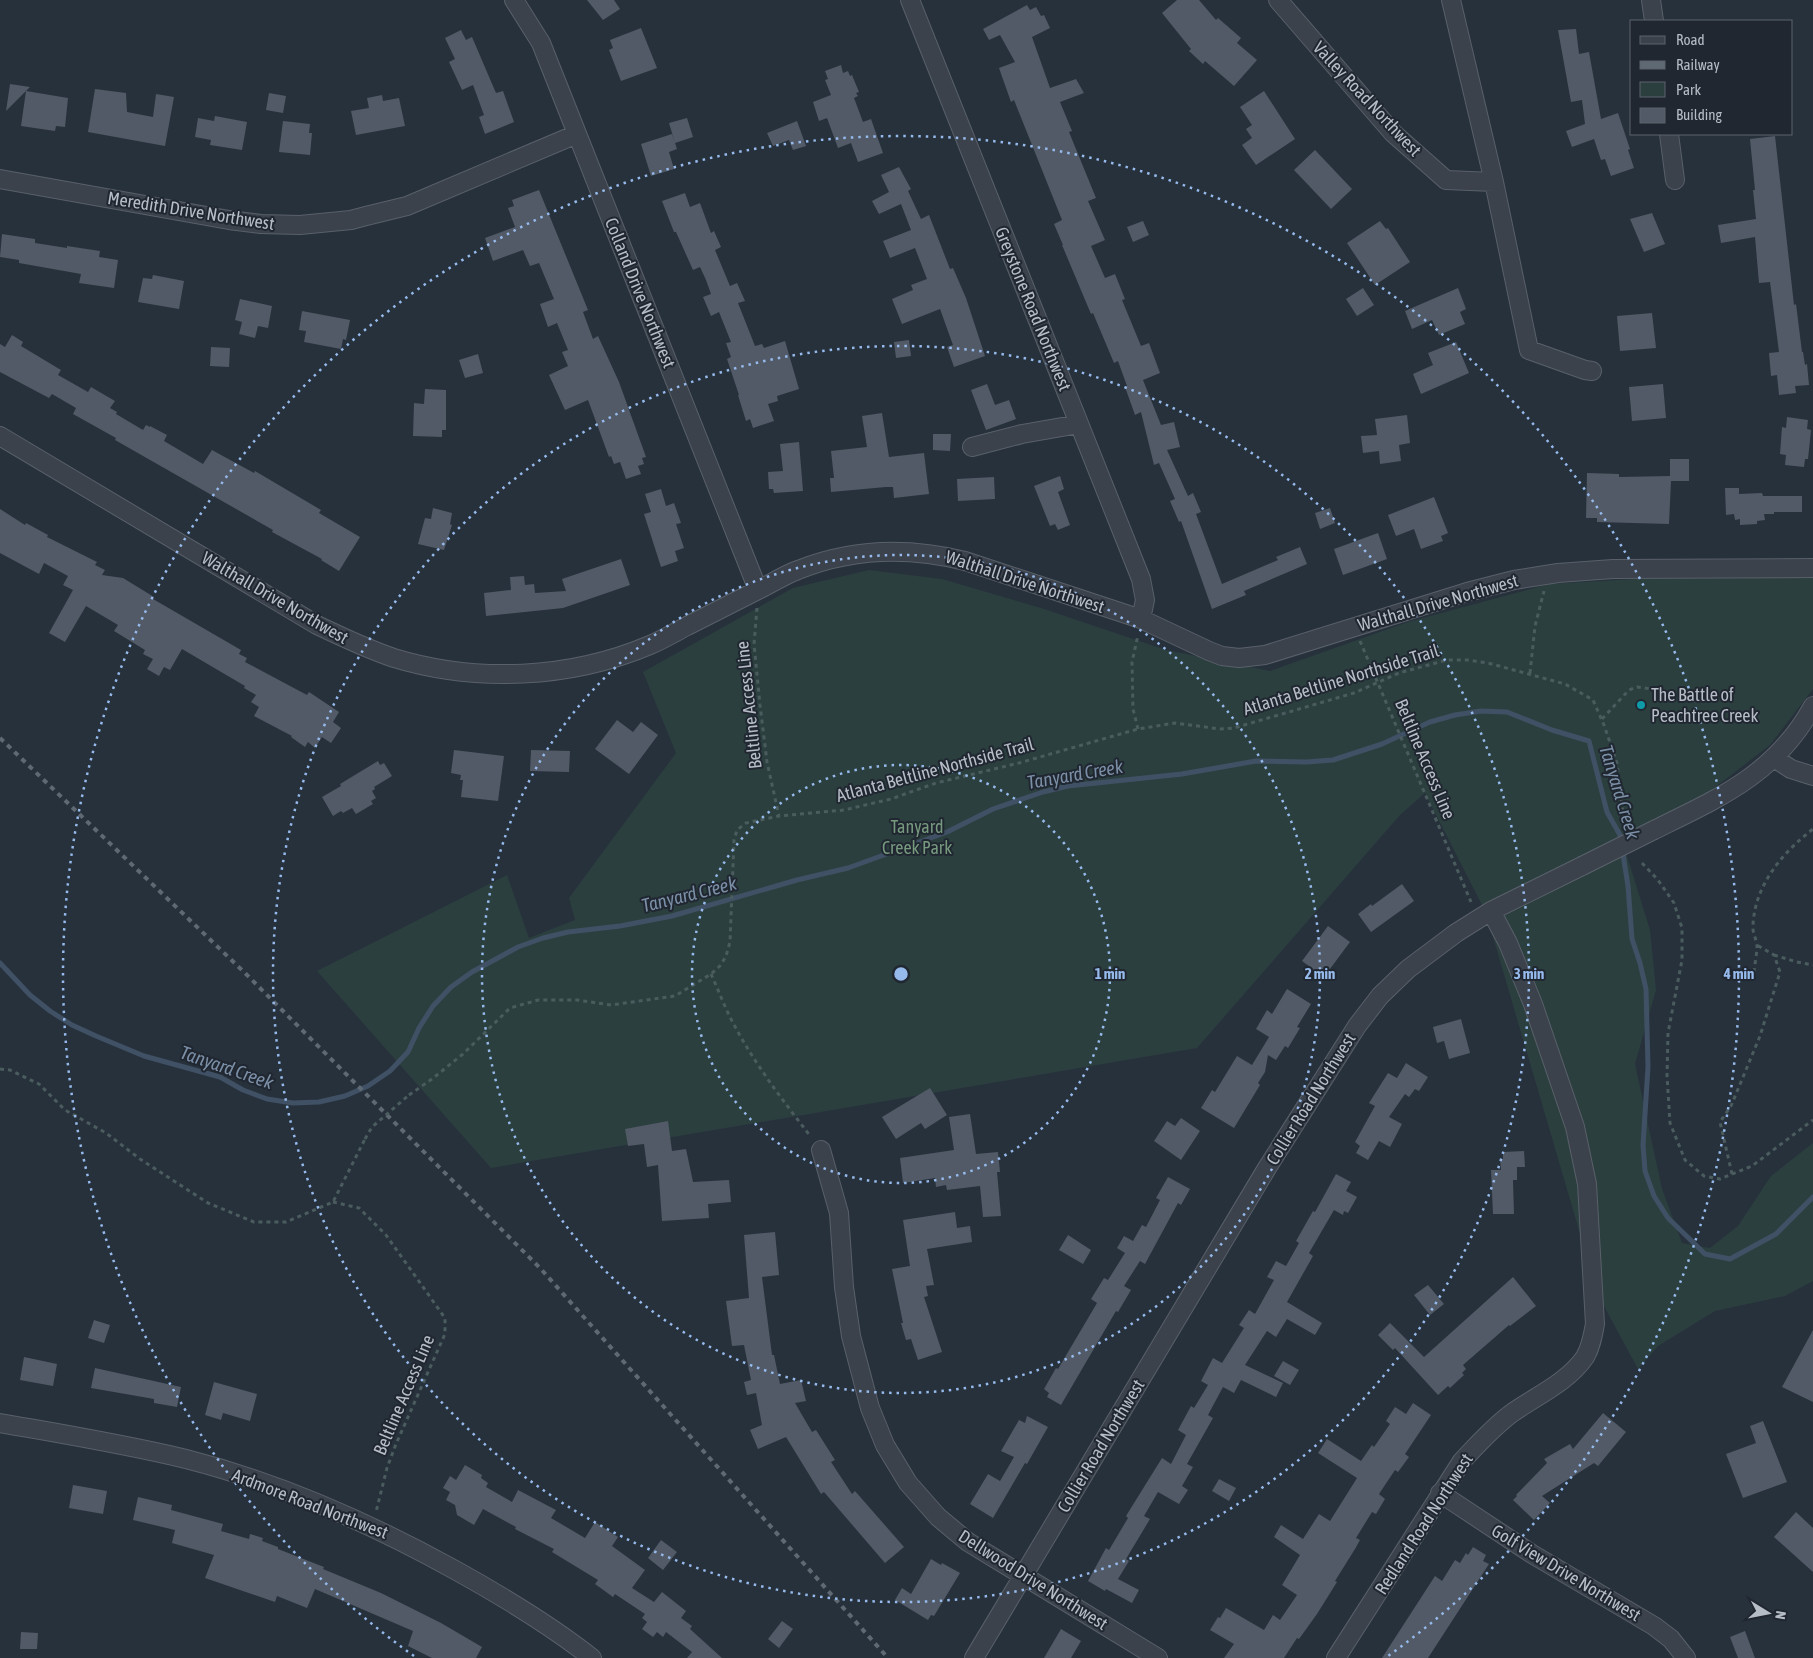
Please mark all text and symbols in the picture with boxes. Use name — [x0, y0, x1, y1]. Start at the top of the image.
legend — [1630, 20, 1793, 135]
text: Road — [1676, 31, 1705, 48]
street label: Valley Road Northwest — [1309, 37, 1426, 160]
text: Railway — [1676, 56, 1720, 73]
text: Park — [1676, 81, 1701, 98]
text: Building — [1676, 106, 1722, 123]
street label: Meredith Drive Northwest — [106, 187, 276, 234]
street label: Colland Drive Northwest — [601, 215, 680, 371]
street label: Greystone Road Northwest — [991, 224, 1076, 394]
street label: Walthall Drive Northwest — [943, 546, 1107, 617]
street label: Walthall Drive Northwest — [198, 547, 352, 648]
street label: Walthall Drive Northwest — [1355, 570, 1520, 635]
street label: Beltline Access Line — [731, 640, 766, 770]
street label: Atlanta Beltline Northside Trail — [1240, 640, 1442, 719]
place label: The Battle of Peachtree Creek — [1651, 684, 1758, 726]
street label: Beltline Access Line — [1391, 696, 1460, 822]
marker: The Battle of Peachtree Creek — [1635, 699, 1647, 711]
street label: Atlanta Beltline Northside Trail — [834, 733, 1036, 806]
water label: Tanyard Creek — [1595, 742, 1645, 842]
water label: Tanyard Creek — [1025, 755, 1125, 793]
park label: Tanyard Creek Park — [882, 816, 952, 858]
water label: Tanyard Creek — [639, 871, 739, 916]
centre of rings — [892, 965, 910, 983]
text: 1 min — [1095, 965, 1125, 982]
text: 2 min — [1305, 965, 1335, 982]
text: 3 min — [1514, 965, 1544, 982]
text: 4 min — [1723, 965, 1754, 982]
street label: Collier Road Northwest — [1262, 1029, 1360, 1169]
water label: Tanyard Creek — [177, 1041, 277, 1093]
street label: Beltline Access Line — [369, 1332, 438, 1458]
street label: Collier Road Northwest — [1053, 1375, 1149, 1516]
street label: Redland Road Northwest — [1370, 1449, 1477, 1598]
street label: Ardmore Road Northwest — [229, 1464, 391, 1543]
street label: Golf View Drive Northwest — [1488, 1520, 1645, 1625]
street label: Dellwood Drive Northwest — [955, 1525, 1112, 1634]
north arrow — [1743, 1588, 1793, 1638]
text: N — [1772, 1610, 1789, 1621]

